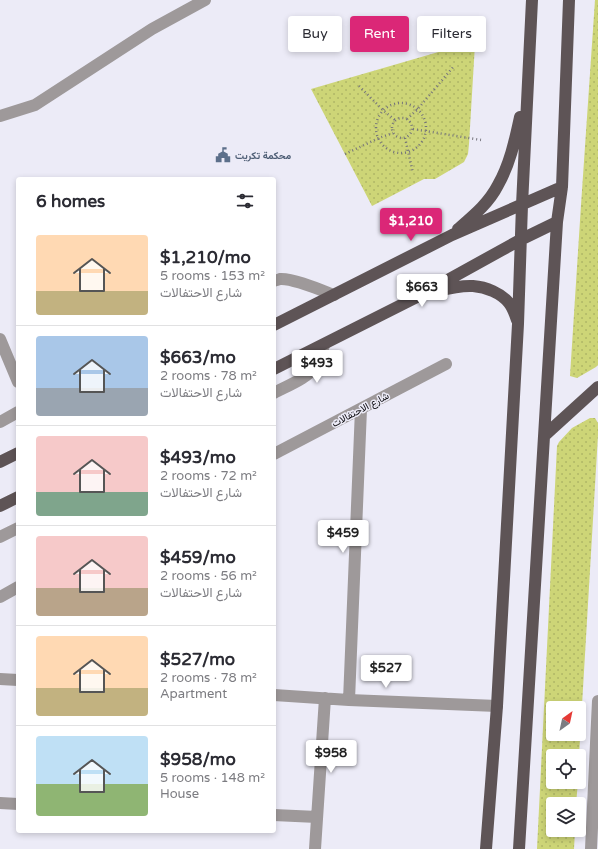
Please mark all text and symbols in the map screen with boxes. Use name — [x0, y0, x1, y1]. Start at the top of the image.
chip: Buy — [288, 16, 342, 52]
chip: Rent — [350, 16, 409, 52]
chip: Filters — [417, 16, 486, 52]
public building icon: محكمة تكريت — [214, 146, 232, 164]
place label: محكمة تكريت — [235, 150, 292, 162]
icon: filters — [234, 190, 256, 212]
text: 6 homes — [36, 191, 105, 212]
pin: $1,210 — [378, 208, 444, 242]
text: $1,210 — [389, 213, 433, 229]
text: $1,210/mo — [160, 247, 251, 268]
icon: home — [68, 251, 116, 299]
text: 5 rooms · 153 m² — [160, 268, 265, 284]
pin: $663 — [398, 274, 446, 308]
text: $663 — [406, 279, 438, 295]
text: شارع الاحتفالات — [160, 285, 242, 301]
text: $663/mo — [160, 347, 236, 368]
pin: $493 — [293, 350, 341, 384]
icon: home — [68, 352, 116, 400]
text: $493 — [301, 355, 333, 371]
text: 2 rooms · 78 m² — [160, 368, 257, 384]
text: شارع الاحتفالات — [160, 385, 242, 401]
street label: شارع الاحتفالات — [330, 390, 391, 430]
text: $493/mo — [160, 447, 236, 468]
icon: home — [68, 452, 116, 500]
text: 2 rooms · 72 m² — [160, 468, 257, 484]
text: شارع الاحتفالات — [160, 485, 242, 501]
pin: $459 — [319, 520, 367, 554]
text: $459 — [327, 525, 359, 541]
text: $459/mo — [160, 547, 236, 568]
icon: home — [68, 552, 116, 600]
text: 2 rooms · 56 m² — [160, 568, 257, 584]
text: شارع الاحتفالات — [160, 585, 242, 601]
text: $527/mo — [160, 649, 235, 670]
icon: home — [68, 652, 116, 700]
pin: $527 — [362, 655, 410, 689]
text: $527 — [370, 660, 402, 676]
text: 2 rooms · 78 m² — [160, 670, 257, 686]
text: Apartment — [160, 686, 227, 702]
north arrow — [546, 701, 586, 741]
map controls — [546, 701, 586, 837]
pin: $958 — [307, 740, 355, 774]
text: $958 — [315, 745, 347, 761]
text: $958/mo — [160, 749, 236, 770]
button: locate — [546, 749, 586, 789]
icon: home — [68, 752, 116, 800]
text: 5 rooms · 148 m² — [160, 770, 265, 786]
text: House — [160, 786, 199, 802]
button: layers — [546, 797, 586, 837]

